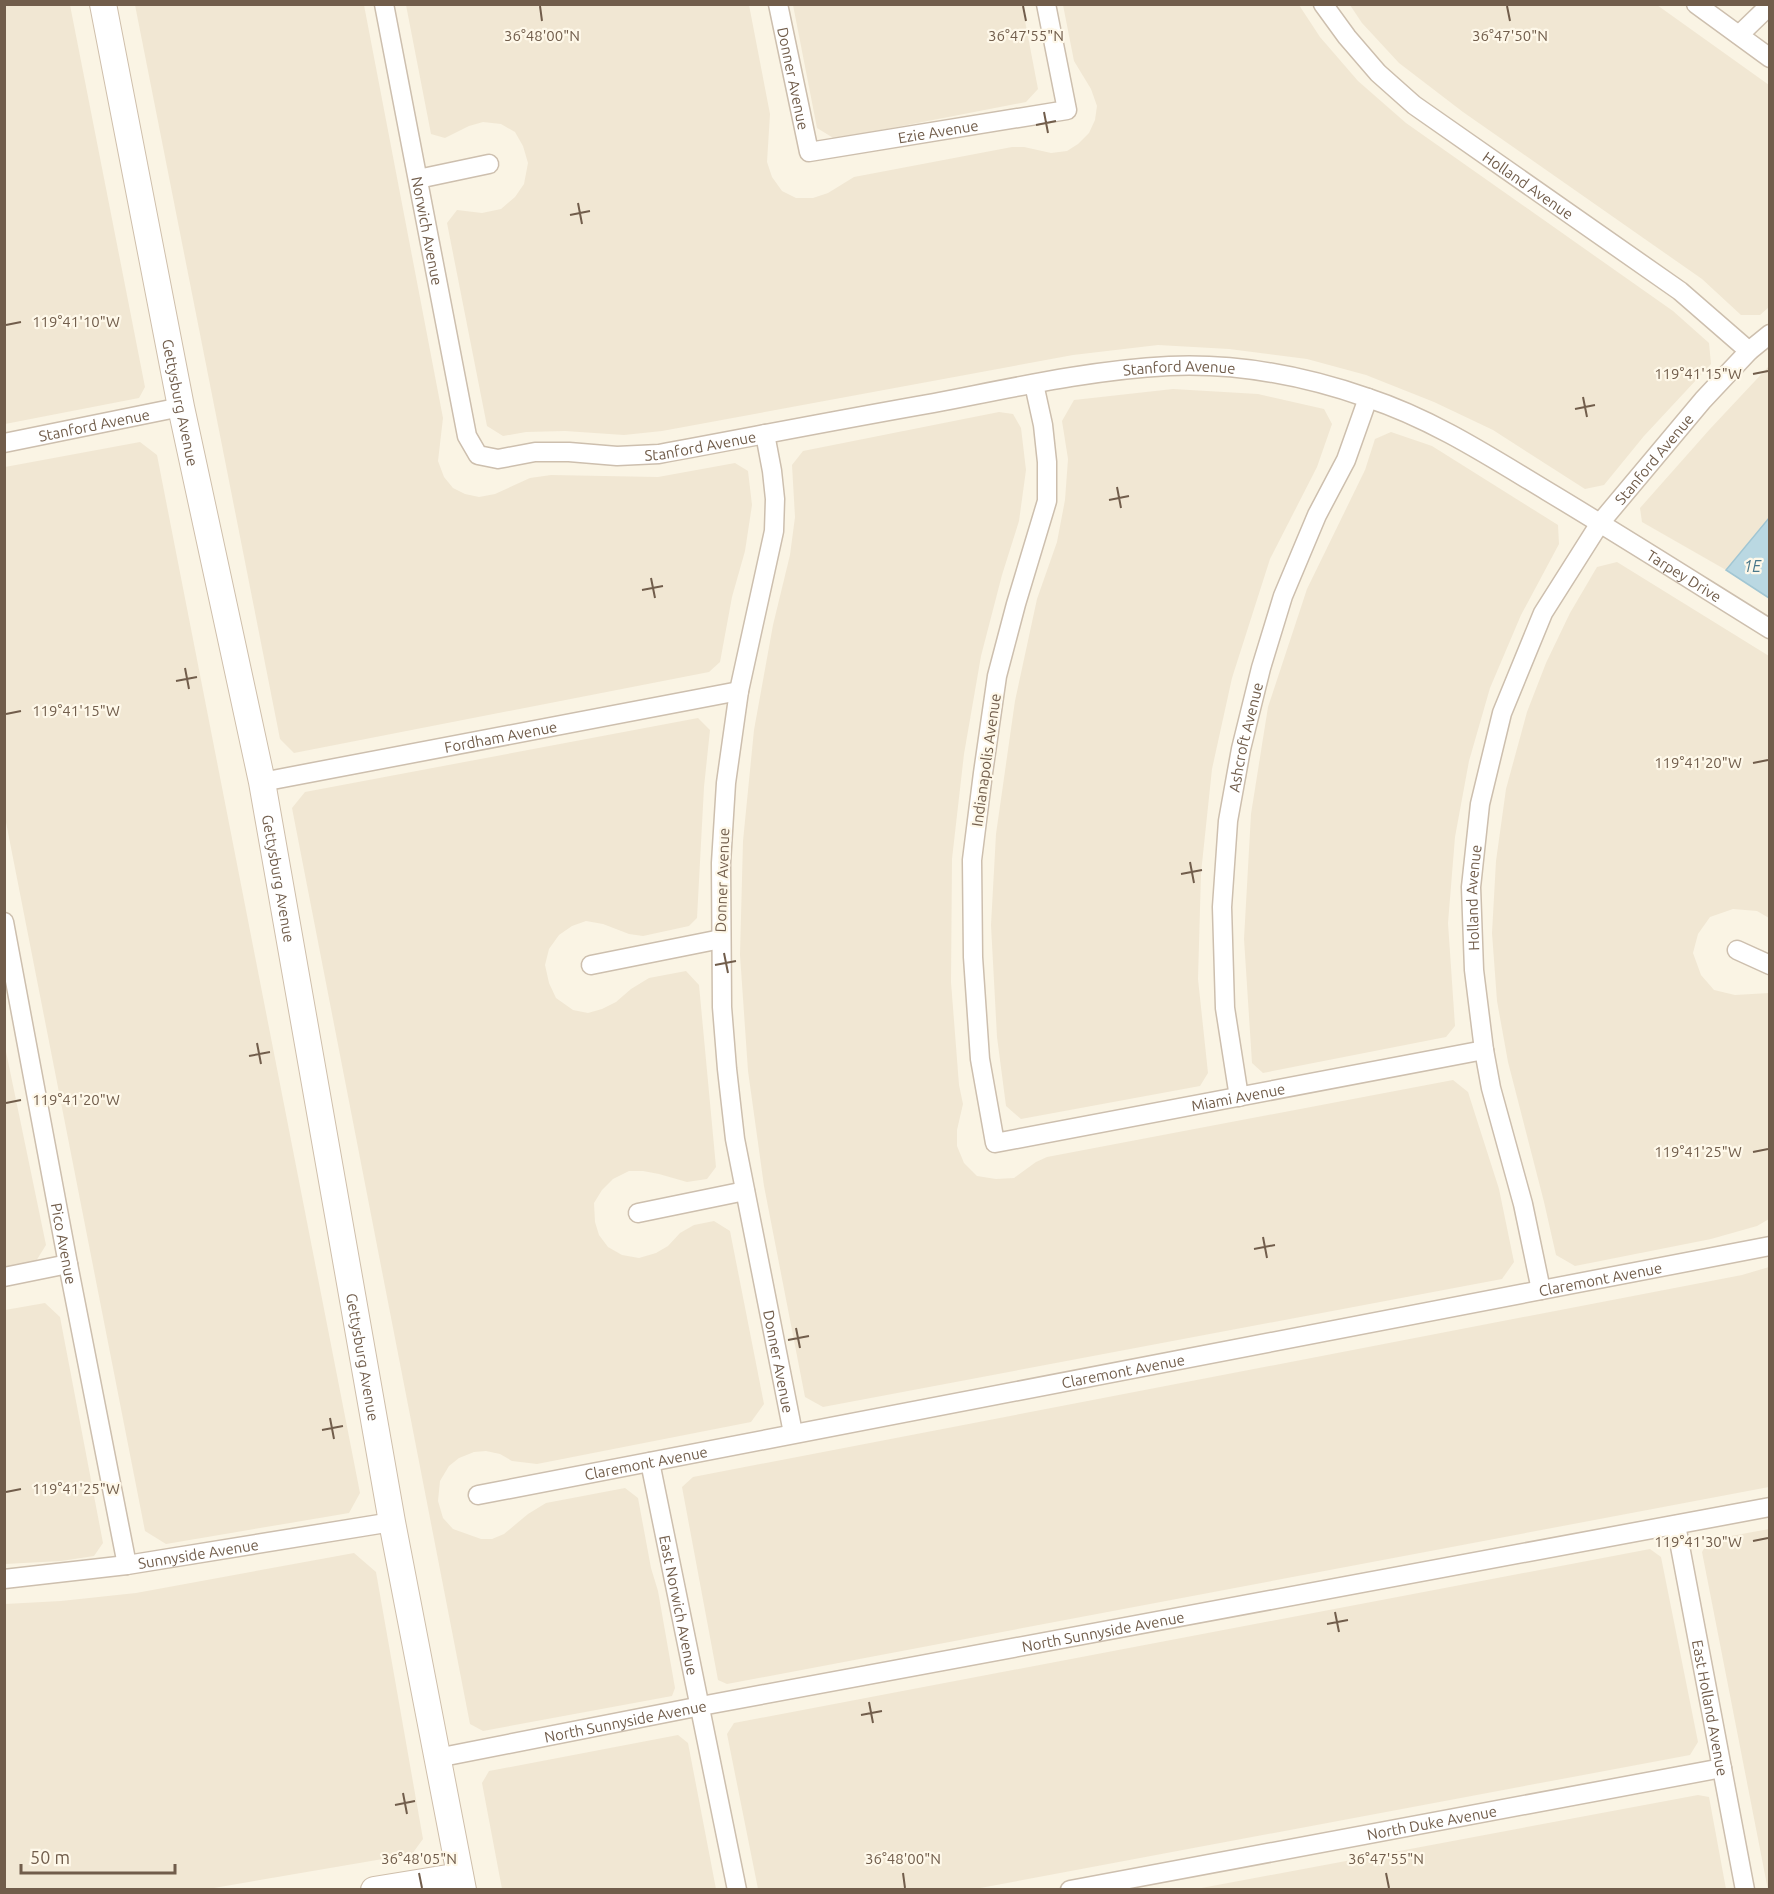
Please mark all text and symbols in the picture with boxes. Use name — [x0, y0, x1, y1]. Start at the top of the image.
street label: Donner Avenue — [775, 25, 813, 131]
text: 36°48'00"N — [504, 27, 580, 44]
text: 36°47'55"N — [988, 27, 1064, 44]
text: 36°47'50"N — [1472, 27, 1548, 44]
street label: Ezie Avenue — [897, 116, 980, 146]
street label: Holland Avenue — [1480, 148, 1577, 222]
street label: Norwich Avenue — [409, 175, 446, 287]
text: 119°41'10"W — [32, 313, 120, 330]
street label: Gettysburg Avenue — [159, 337, 202, 468]
street label: Stanford Avenue — [1122, 357, 1236, 378]
text: 119°41'15"W — [1654, 365, 1742, 382]
street label: Stanford Avenue — [37, 405, 151, 444]
street label: Stanford Avenue — [1611, 410, 1697, 508]
street label: Stanford Avenue — [644, 427, 757, 463]
street label: Tarpey Drive — [1644, 546, 1725, 605]
water label: 1E — [1743, 557, 1762, 575]
street label: Ashcroft Avenue — [1225, 680, 1266, 793]
street label: Indianapolis Avenue — [968, 692, 1004, 828]
text: 119°41'15"W — [32, 702, 120, 719]
street label: Fordham Avenue — [443, 717, 558, 756]
text: 119°41'20"W — [1654, 754, 1742, 771]
street label: Gettysburg Avenue — [259, 813, 299, 944]
street label: Donner Avenue — [712, 828, 732, 932]
street label: Holland Avenue — [1462, 844, 1484, 951]
street label: Miami Avenue — [1190, 1080, 1286, 1114]
text: 119°41'20"W — [32, 1091, 120, 1108]
text: 119°41'25"W — [1654, 1143, 1742, 1160]
street label: Pico Avenue — [48, 1201, 80, 1286]
street label: Claremont Avenue — [1537, 1259, 1663, 1299]
street label: Gettysburg Avenue — [343, 1292, 383, 1422]
street label: Donner Avenue — [760, 1308, 797, 1414]
street label: Claremont Avenue — [1060, 1350, 1186, 1391]
street label: Claremont Avenue — [583, 1442, 709, 1483]
text: 119°41'25"W — [32, 1480, 120, 1497]
text: 119°41'30"W — [1654, 1533, 1742, 1550]
street label: East Norwich Avenue — [657, 1534, 702, 1677]
street label: Sunnyside Avenue — [137, 1535, 260, 1572]
street label: North Sunnyside Avenue — [1020, 1608, 1186, 1655]
street label: East Holland Avenue — [1689, 1638, 1732, 1777]
street label: North Sunnyside Avenue — [543, 1697, 708, 1745]
street label: North Duke Avenue — [1365, 1802, 1498, 1843]
scale bar — [21, 1837, 176, 1875]
text: 50 m — [30, 1847, 70, 1867]
text: 36°48'05"N — [381, 1850, 457, 1867]
text: 36°48'00"N — [865, 1850, 941, 1867]
text: 36°47'55"N — [1348, 1850, 1424, 1867]

